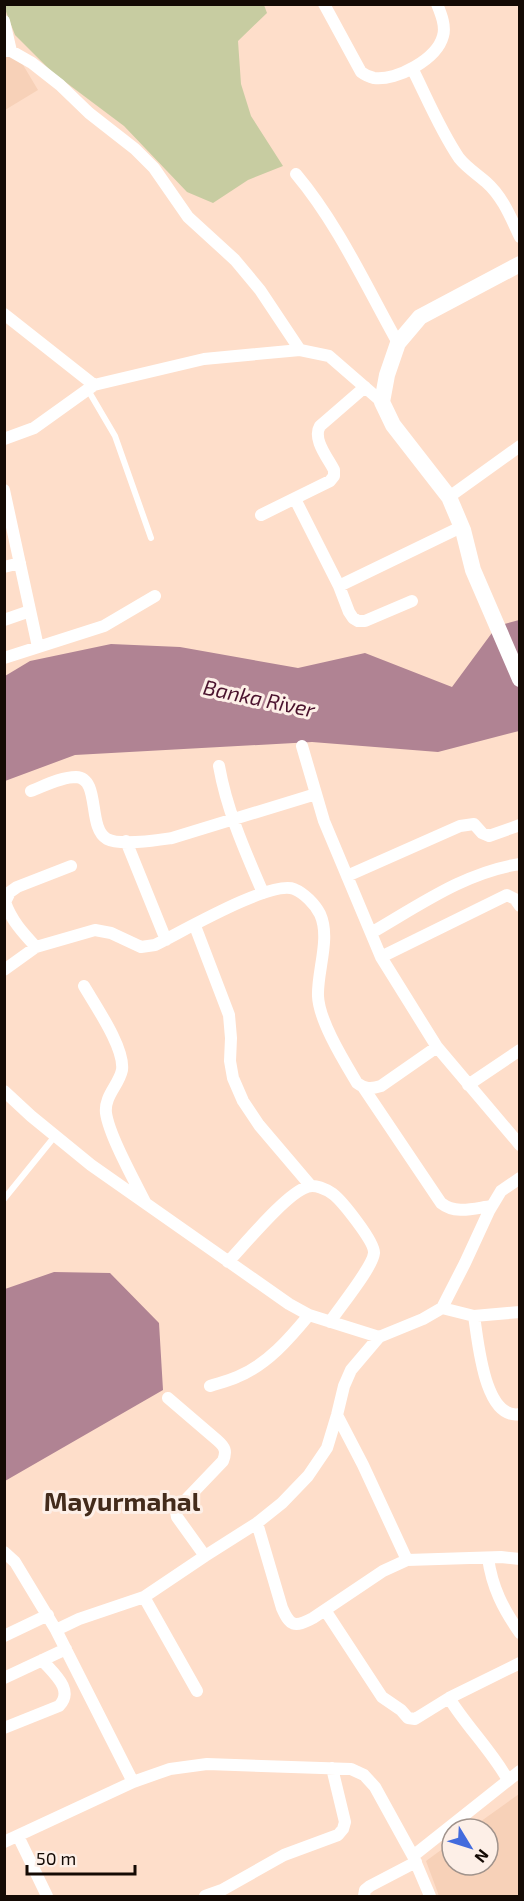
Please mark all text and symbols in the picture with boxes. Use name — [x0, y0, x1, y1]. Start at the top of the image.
water label: Banka River — [201, 673, 318, 722]
district label: Mayurmahal — [44, 1485, 201, 1517]
north arrow — [440, 1817, 500, 1877]
scale bar — [27, 1838, 135, 1876]
text: N — [471, 1846, 493, 1867]
text: 50 m — [36, 1847, 76, 1869]

